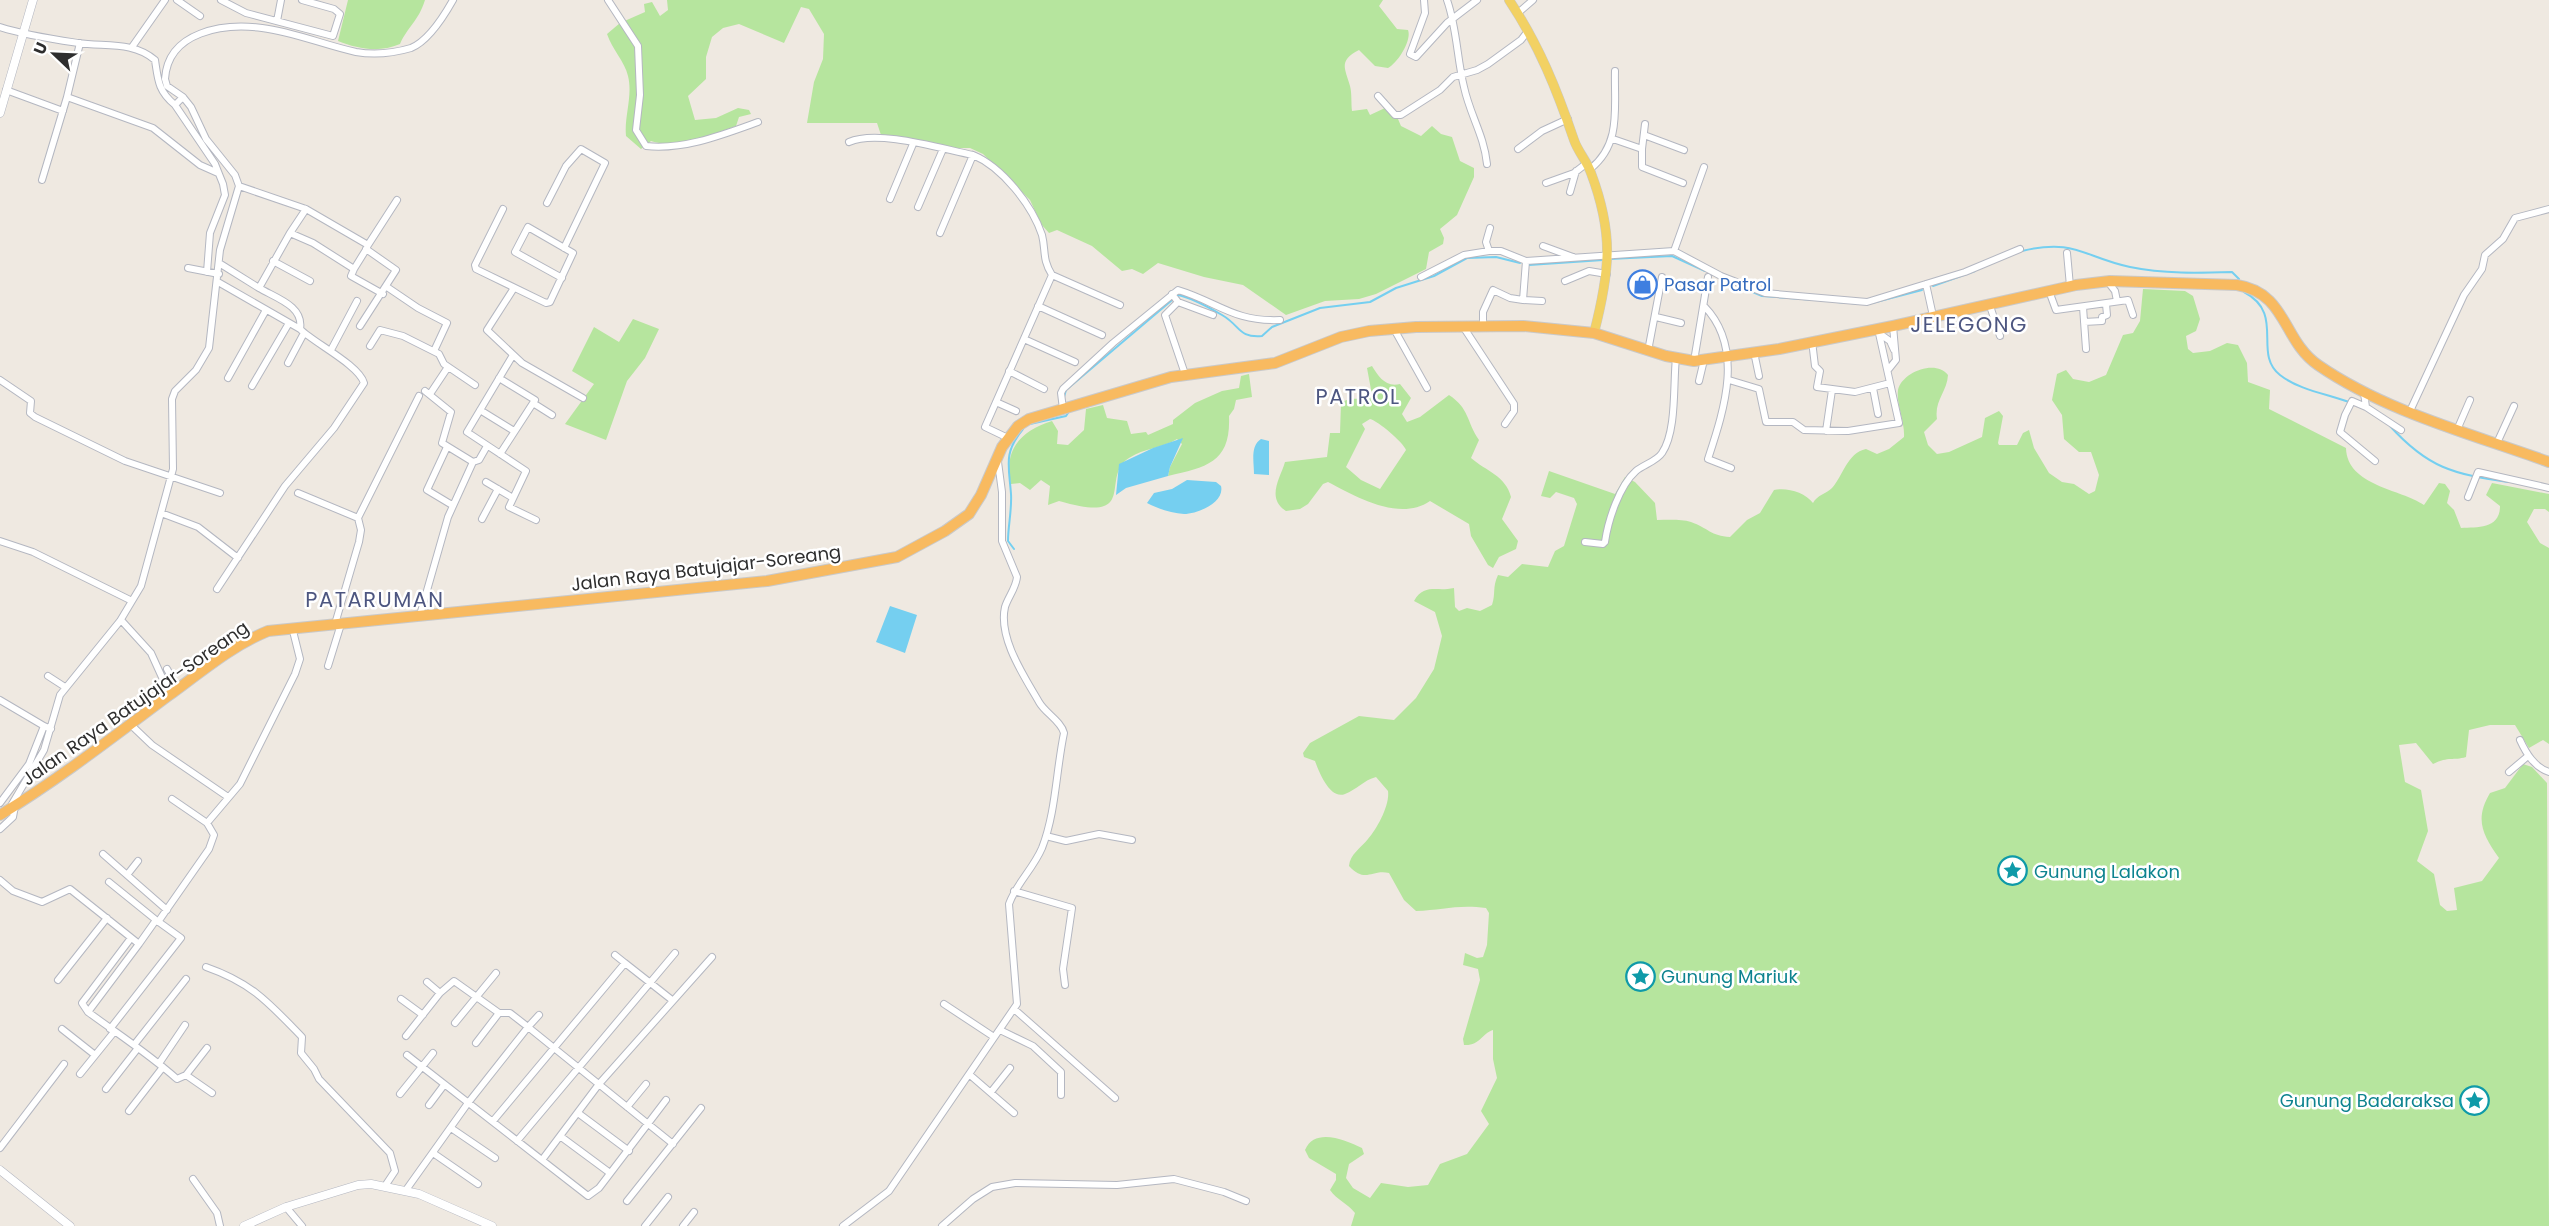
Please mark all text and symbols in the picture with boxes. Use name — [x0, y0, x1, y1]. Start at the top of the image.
north arrow — [24, 24, 84, 84]
text: U — [28, 39, 53, 58]
shop icon: Pasar Patrol — [1627, 268, 1659, 300]
place label: Pasar Patrol — [1664, 272, 1771, 297]
district label: JELEGONG — [1910, 310, 2028, 339]
district label: PATROL — [1315, 382, 1401, 411]
street label: Jalan Raya Batujajar-Soreang — [570, 539, 842, 597]
district label: PATARUMAN — [305, 585, 445, 614]
street label: Jalan Raya Batujajar-Soreang — [16, 615, 254, 791]
place icon: Gunung Lalakon — [1997, 855, 2029, 887]
place label: Gunung Lalakon — [2034, 859, 2180, 884]
place icon: Gunung Mariuk — [1624, 960, 1656, 992]
place label: Gunung Mariuk — [1661, 964, 1798, 989]
place icon: Gunung Badaraksa — [2459, 1084, 2491, 1116]
place label: Gunung Badaraksa — [2280, 1088, 2454, 1113]

